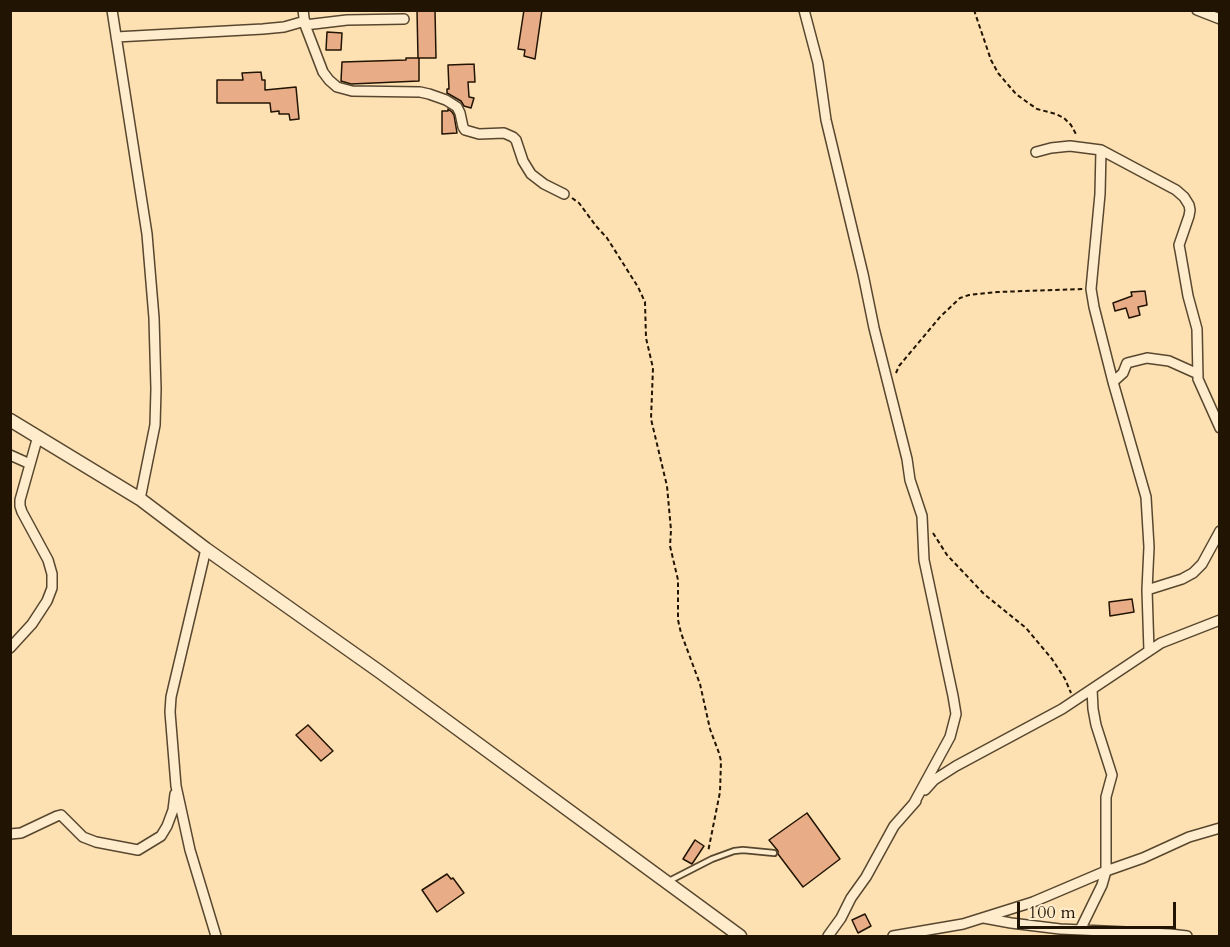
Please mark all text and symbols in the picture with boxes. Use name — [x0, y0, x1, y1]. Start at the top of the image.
scale bar — [1020, 890, 1179, 928]
text: 100 m — [1028, 900, 1076, 925]

